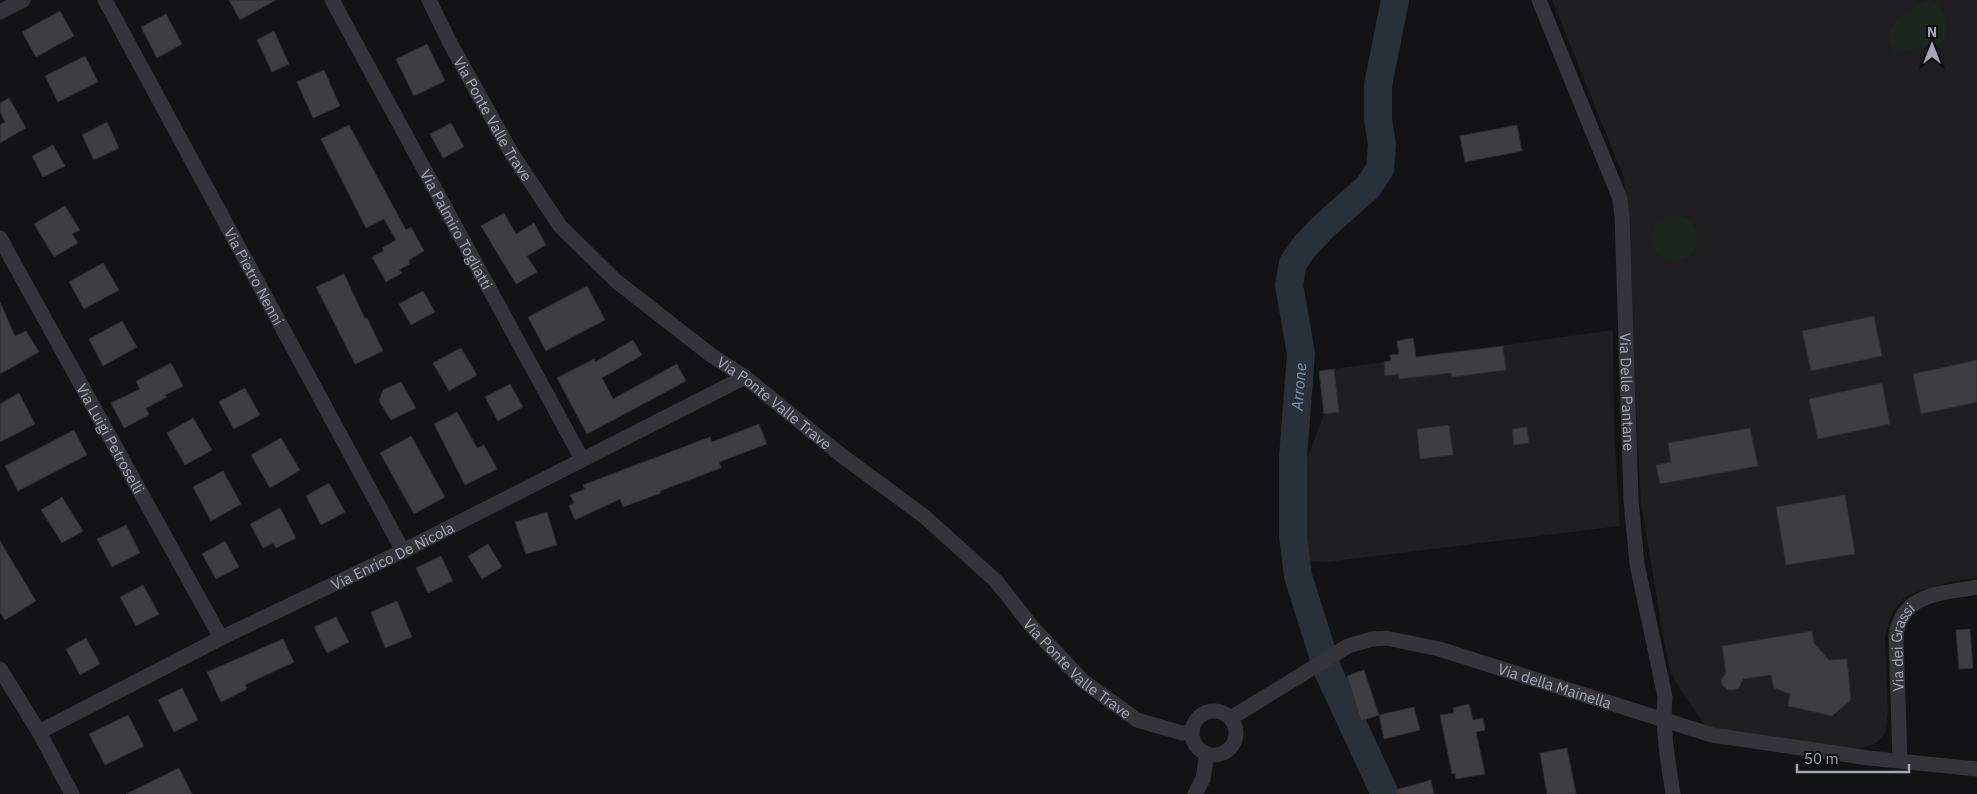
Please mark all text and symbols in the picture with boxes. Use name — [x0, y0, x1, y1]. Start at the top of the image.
north arrow — [1907, 20, 1957, 70]
text: N — [1927, 23, 1937, 41]
street label: Via Ponte Valle Trave — [450, 53, 537, 184]
street label: Via Palmiro Togliatti — [417, 166, 497, 292]
street label: Via Pietro Nenni — [220, 224, 288, 328]
street label: Via Delle Pantane — [1616, 333, 1639, 451]
street label: Via Ponte Valle Trave — [714, 352, 836, 453]
water label: Arrone — [1287, 362, 1310, 412]
street label: Via Luigi Petroselli — [73, 380, 149, 497]
street label: Via Enrico De Nicola — [328, 517, 457, 594]
street label: Via dei Grassi — [1886, 598, 1918, 692]
street label: Via Ponte Valle Trave — [1020, 614, 1136, 723]
street label: Via della Mainella — [1496, 659, 1614, 712]
scale bar — [1797, 742, 1910, 774]
text: 50 m — [1804, 749, 1839, 768]

